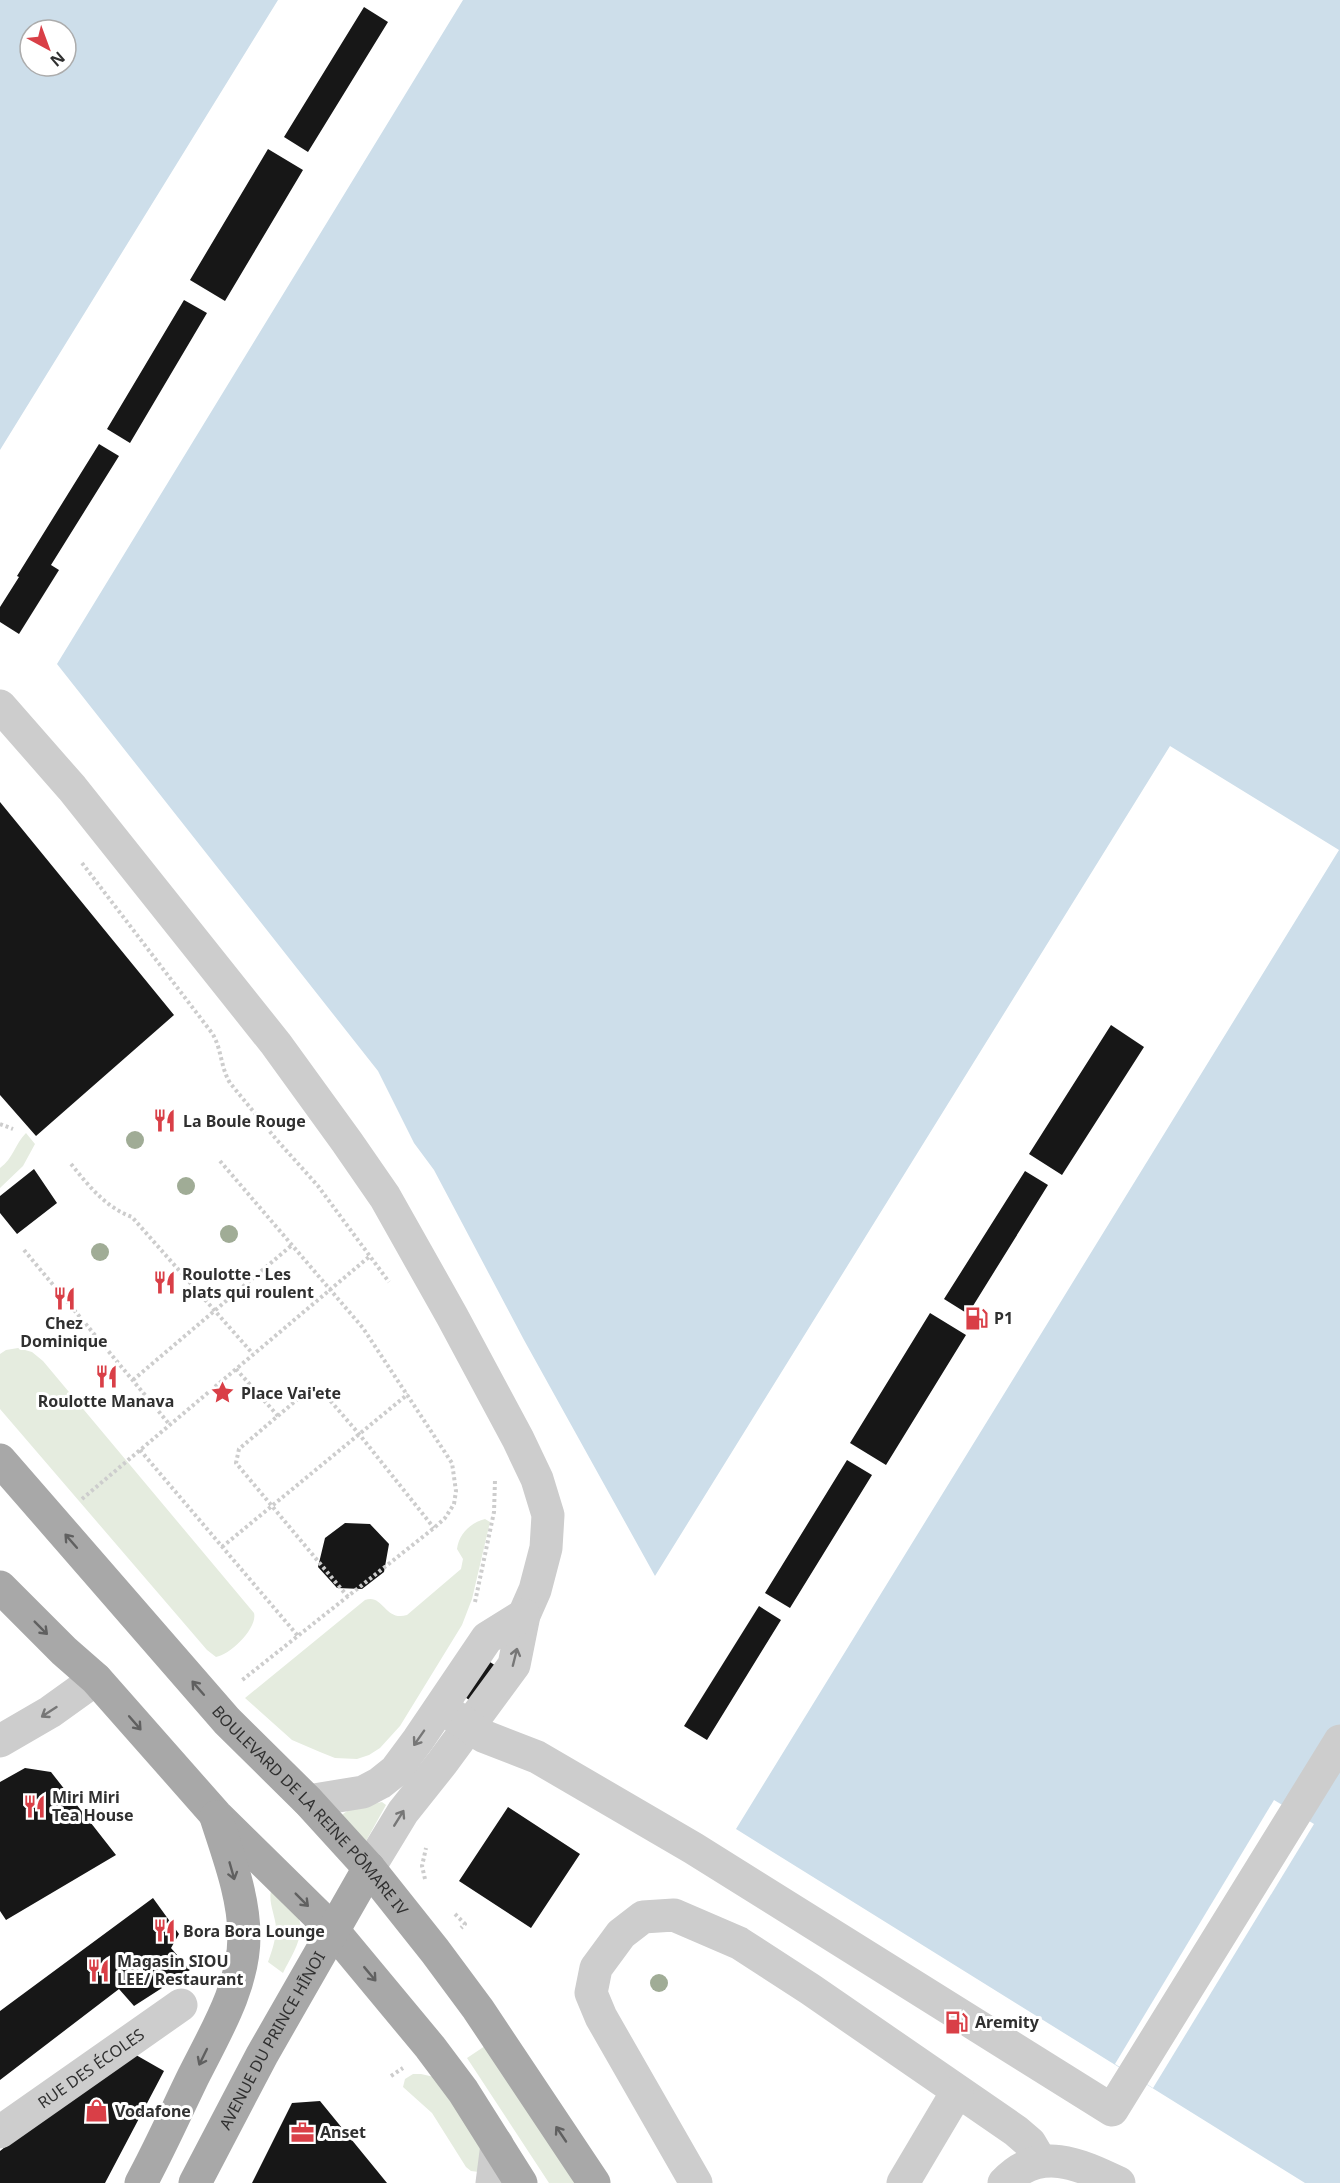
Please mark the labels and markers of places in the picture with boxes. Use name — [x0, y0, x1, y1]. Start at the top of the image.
restaurant icon: La Boule Rouge — [152, 1108, 178, 1134]
place label: La Boule Rouge — [183, 1110, 306, 1132]
place label: Roulotte - Les plats qui roulent — [182, 1263, 314, 1303]
restaurant icon: Roulotte - Les plats qui roulent — [151, 1270, 177, 1296]
restaurant icon: Chez Dominique — [51, 1285, 77, 1311]
fuel station icon: P1 — [963, 1305, 989, 1331]
place label: P1 — [994, 1307, 1013, 1329]
place label: Chez Dominique — [20, 1312, 108, 1352]
restaurant icon: Roulotte Manava — [93, 1363, 119, 1389]
place icon: Place Vai'ete — [210, 1380, 236, 1406]
place label: Place Vai'ete — [241, 1382, 341, 1404]
place label: Roulotte Manava — [38, 1390, 174, 1412]
place label: Miri Miri Tea House — [52, 1786, 134, 1826]
restaurant icon: Miri Miri Tea House — [21, 1793, 47, 1819]
restaurant icon: Bora Bora Lounge — [152, 1918, 178, 1944]
place label: Bora Bora Lounge — [183, 1920, 325, 1942]
place label: Magasin SIOU LEE/ Restaurant — [117, 1950, 243, 1990]
restaurant icon: Magasin SIOU LEE/ Restaurant — [86, 1957, 112, 1983]
fuel station icon: Aremity — [944, 2009, 970, 2035]
place label: Aremity — [975, 2011, 1040, 2033]
shop icon: Vodafone — [84, 2098, 110, 2124]
place label: Vodafone — [115, 2100, 191, 2122]
office icon: Anset — [289, 2119, 315, 2145]
place label: Anset — [320, 2121, 366, 2143]

